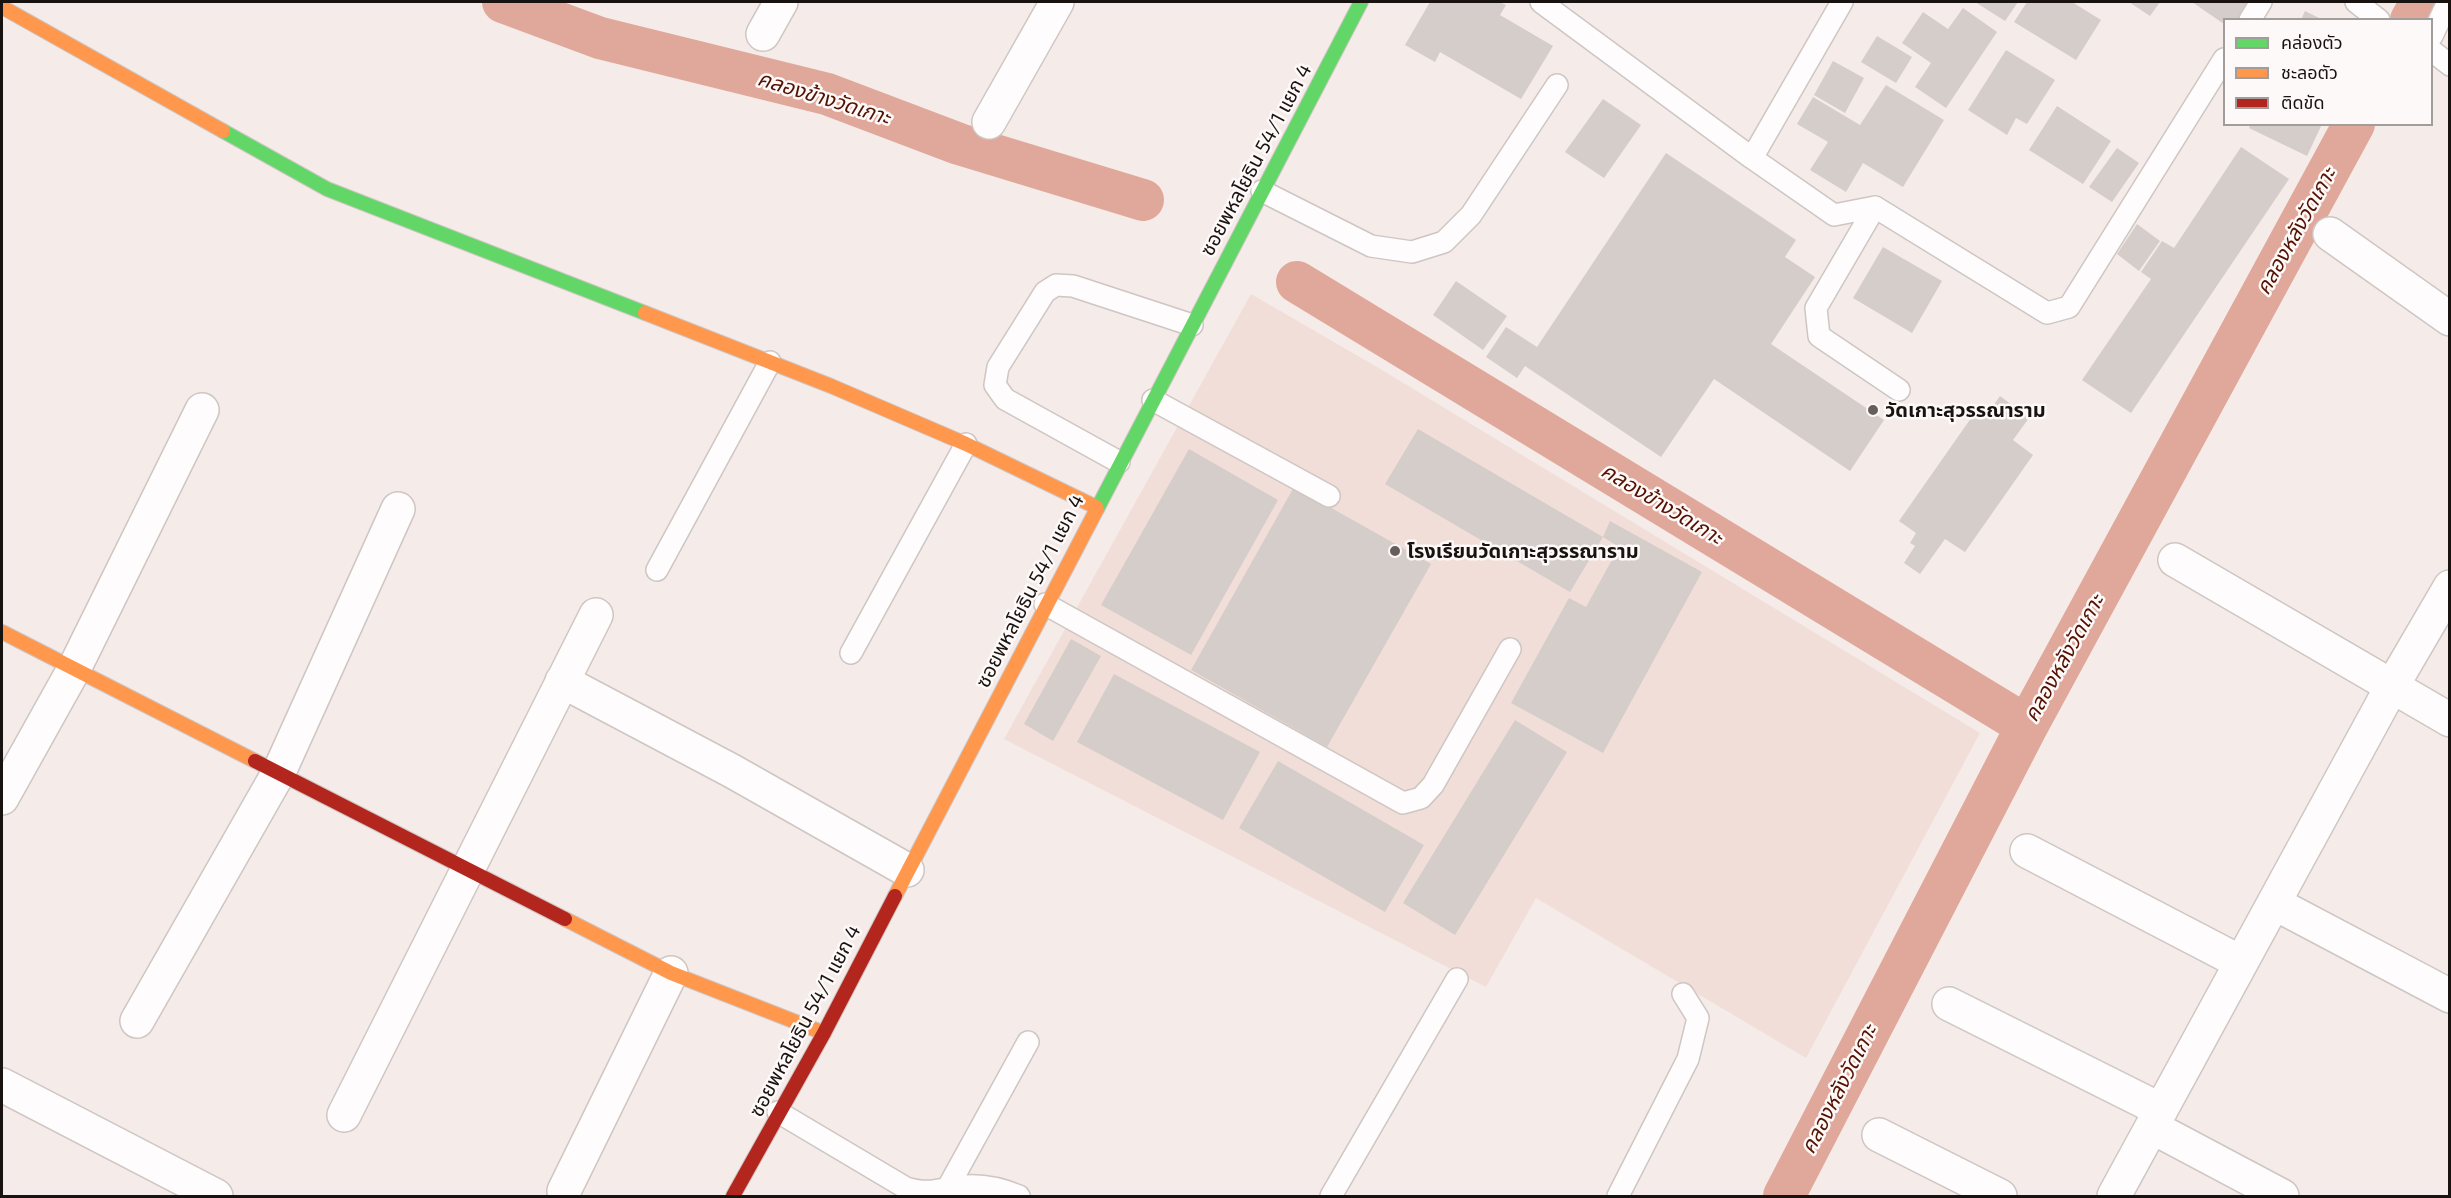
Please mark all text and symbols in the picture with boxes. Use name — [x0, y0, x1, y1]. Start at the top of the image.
legend — [2223, 18, 2433, 126]
text: คล่องตัว — [2281, 31, 2343, 53]
street label: ซอยพหลโยธิน 54/1 แยก 4 — [1195, 60, 1317, 260]
text: ชะลอตัว — [2281, 61, 2338, 83]
water label: คลองข้างวัดเกาะ — [755, 66, 893, 130]
text: ติดขัด — [2281, 91, 2324, 113]
water label: คลองหลังวัดเกาะ — [2251, 163, 2341, 299]
place label: วัดเกาะสุวรรณาราม — [1885, 398, 2046, 422]
marker: วัดเกาะสุวรรณาราม — [1866, 403, 1880, 417]
water label: คลองข้างวัดเกาะ — [1597, 458, 1727, 550]
street label: ซอยพหลโยธิน 54/1 แยก 4 — [971, 490, 1089, 692]
place label: โรงเรียนวัดเกาะสุวรรณาราม — [1407, 539, 1639, 563]
marker: โรงเรียนวัดเกาะสุวรรณาราม — [1388, 544, 1402, 558]
water label: คลองหลังวัดเกาะ — [2019, 590, 2109, 726]
street label: ซอยพหลโยธิน 54/1 แยก 4 — [744, 921, 866, 1121]
water label: คลองหลังวัดเกาะ — [1796, 1020, 1882, 1158]

